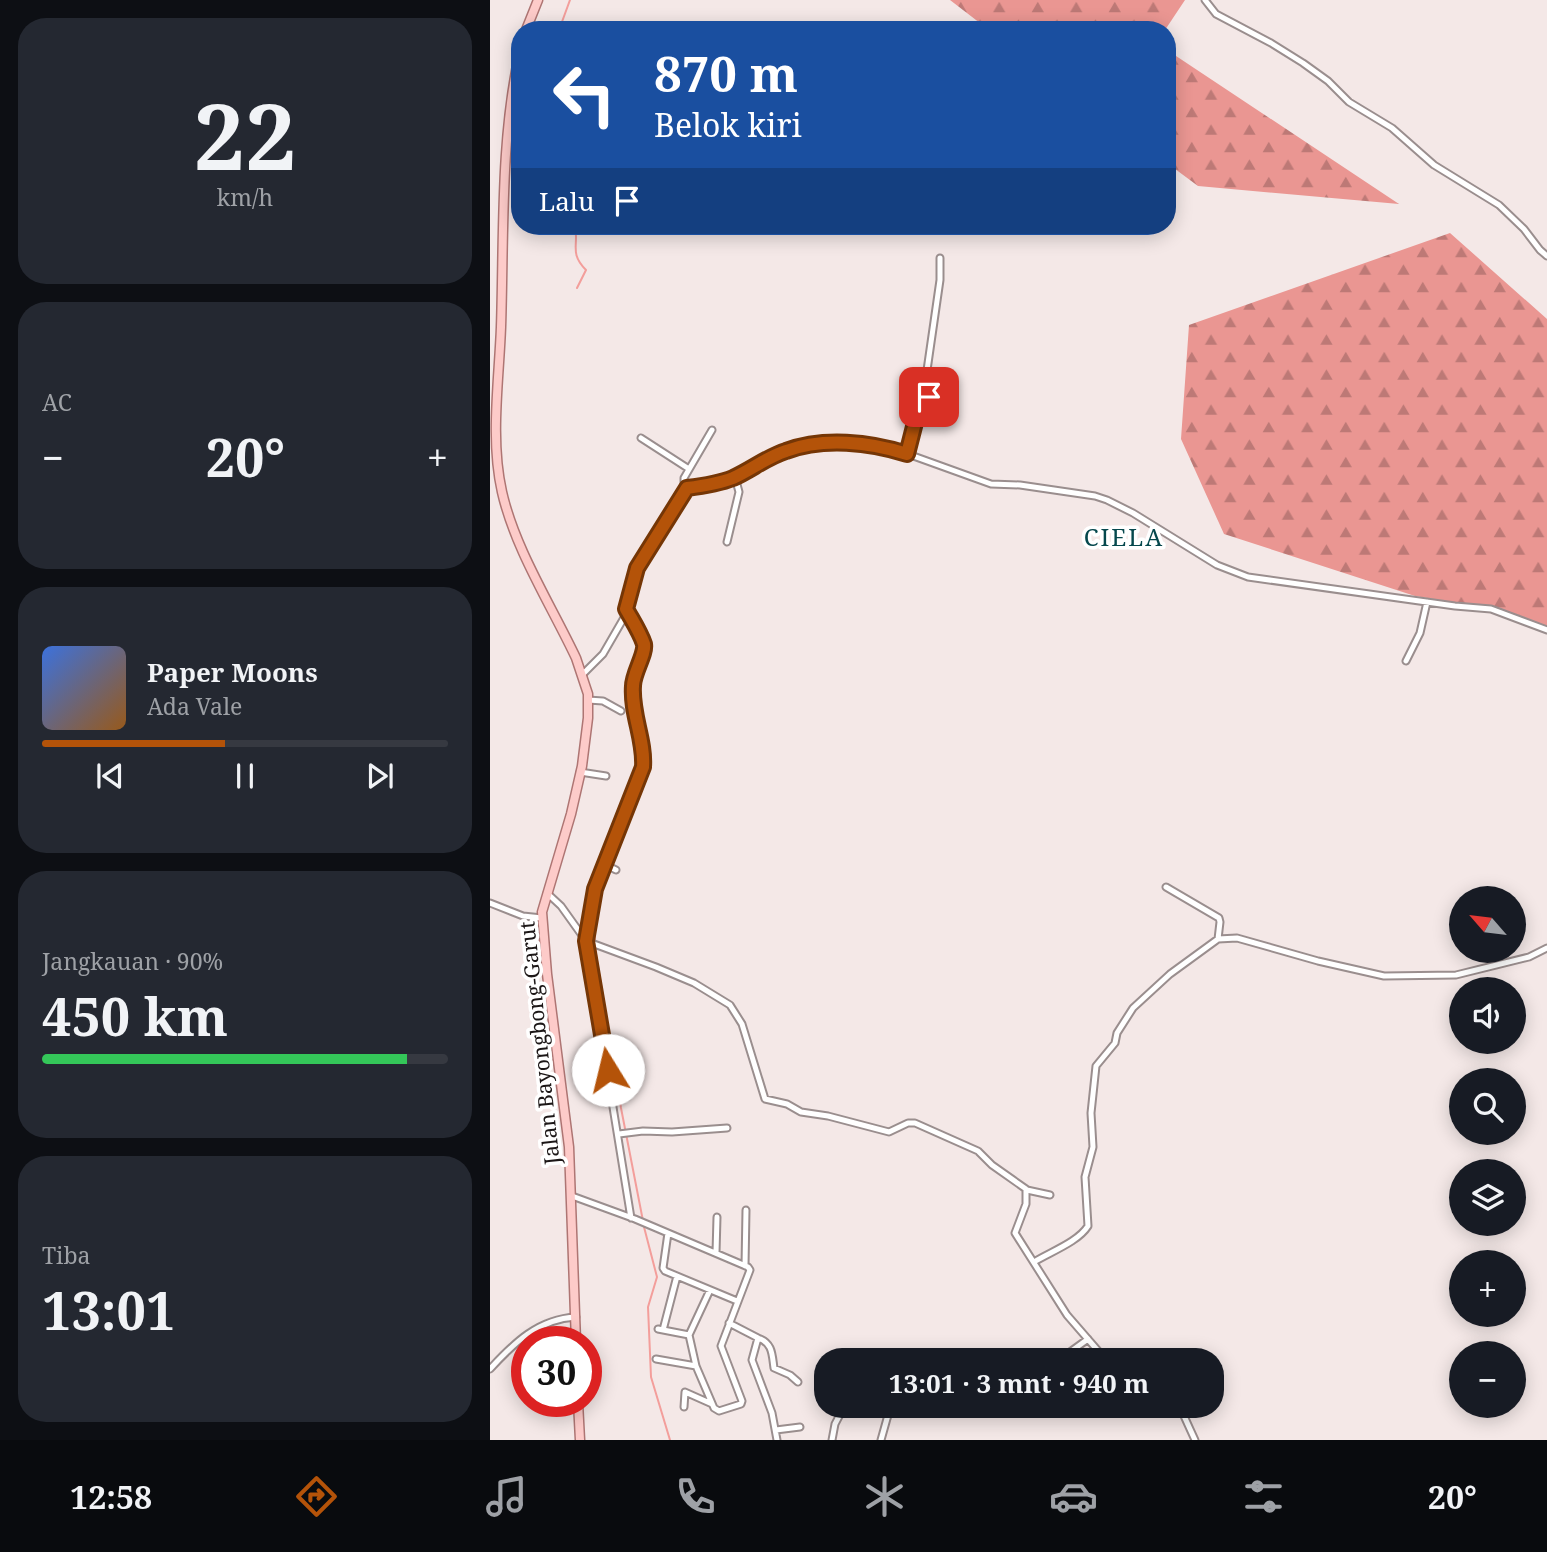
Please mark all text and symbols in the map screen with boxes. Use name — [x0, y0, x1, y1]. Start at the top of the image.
text: 870 m — [654, 40, 798, 106]
icon: left — [539, 49, 630, 140]
text: 22 — [194, 73, 296, 197]
text: Belok kiri — [654, 103, 802, 146]
text: km/h — [217, 181, 273, 213]
icon: arrive — [608, 182, 646, 220]
text: Lalu — [539, 183, 594, 219]
pin — [899, 367, 959, 427]
icon: arrive — [910, 378, 948, 416]
text: AC — [42, 386, 72, 418]
text: 20° — [206, 421, 285, 492]
text: − — [42, 431, 64, 483]
text: + — [427, 431, 448, 483]
district label: CIELA — [1084, 520, 1164, 553]
text: Paper Moons — [147, 654, 318, 690]
text: Ada Vale — [147, 690, 242, 722]
icon: previous — [91, 757, 129, 795]
icon: pause — [226, 757, 264, 795]
icon: next — [361, 757, 399, 795]
north arrow — [1449, 886, 1526, 962]
map controls — [1449, 886, 1526, 1418]
street label: Jalan Bayongbong-Garut — [512, 920, 566, 1167]
text: Jangkauan · 90% — [42, 945, 223, 977]
button: sound — [1449, 977, 1526, 1054]
text: 450 km — [42, 980, 228, 1051]
position arrow — [571, 1033, 645, 1107]
button: search — [1449, 1068, 1526, 1145]
button: layers — [1449, 1159, 1526, 1236]
text: Tiba — [42, 1239, 91, 1271]
button: + — [1449, 1250, 1526, 1327]
text: 13:01 — [42, 1274, 175, 1345]
speed limit sign: 30 — [511, 1326, 602, 1417]
button: − — [1449, 1341, 1526, 1418]
text: 13:01 · 3 mnt · 940 m — [889, 1365, 1149, 1401]
icon: directions — [292, 1472, 341, 1521]
icon: music — [482, 1472, 531, 1521]
icon: phone — [671, 1472, 720, 1521]
icon: climate — [860, 1472, 909, 1521]
icon: car — [1049, 1472, 1098, 1521]
icon: filters — [1239, 1472, 1288, 1521]
text: 12:58 — [70, 1475, 152, 1518]
text: 20° — [1428, 1475, 1477, 1518]

